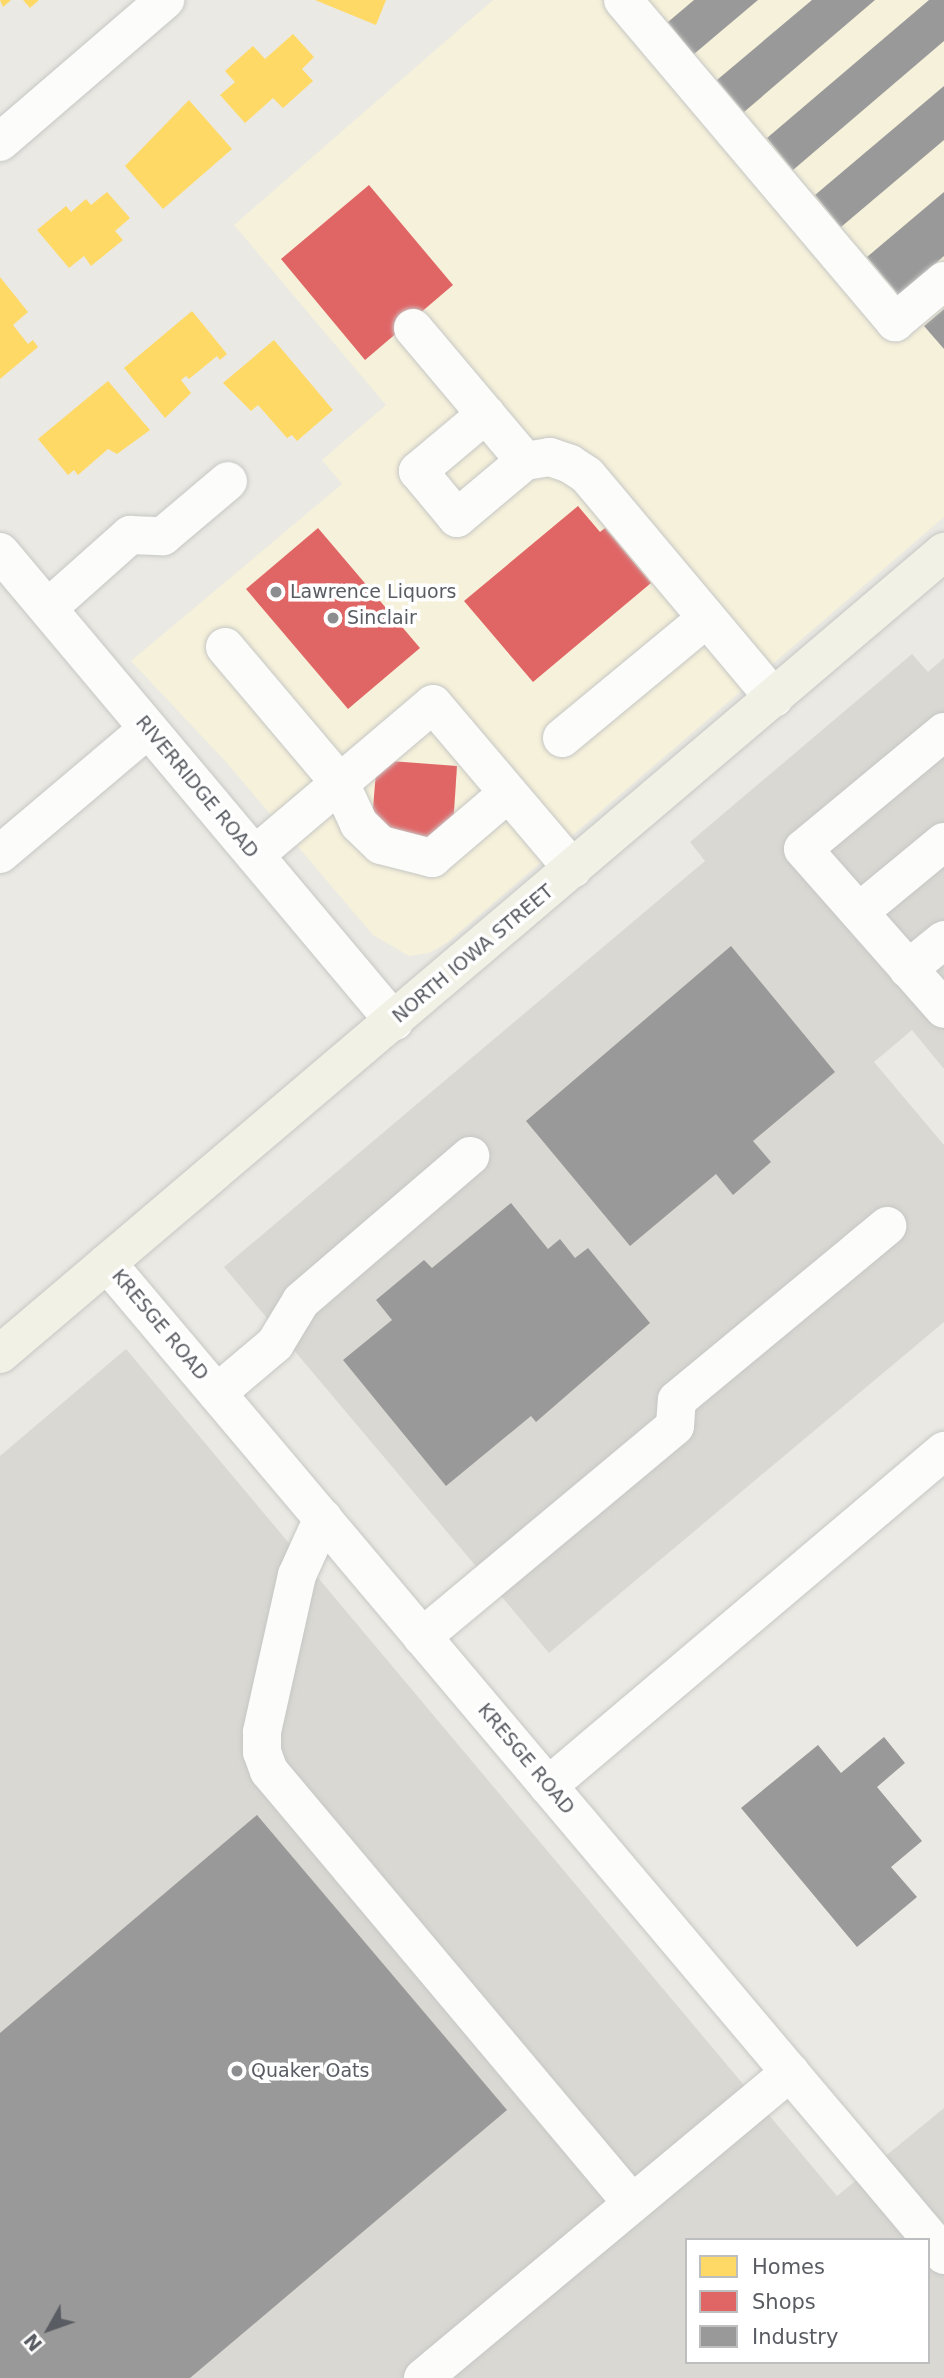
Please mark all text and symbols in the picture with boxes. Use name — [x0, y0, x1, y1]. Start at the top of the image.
place label: Lawrence Liquors — [290, 581, 456, 603]
marker: Lawrence Liquors — [268, 584, 284, 600]
place label: Sinclair — [347, 607, 417, 629]
marker: Sinclair — [325, 610, 341, 626]
street label: RIVERRIDGE ROAD — [131, 711, 263, 863]
street label: NORTH IOWA STREET — [388, 880, 558, 1028]
street label: KRESGE ROAD — [107, 1265, 213, 1385]
street label: KRESGE ROAD — [473, 1699, 579, 1819]
place label: Quaker Oats — [251, 2060, 369, 2082]
marker: Quaker Oats — [229, 2063, 245, 2079]
legend — [685, 2238, 930, 2364]
text: Homes — [752, 2255, 825, 2279]
text: Shops — [752, 2290, 816, 2314]
north arrow — [14, 2294, 84, 2364]
text: Industry — [752, 2325, 838, 2349]
text: N — [19, 2329, 46, 2356]

